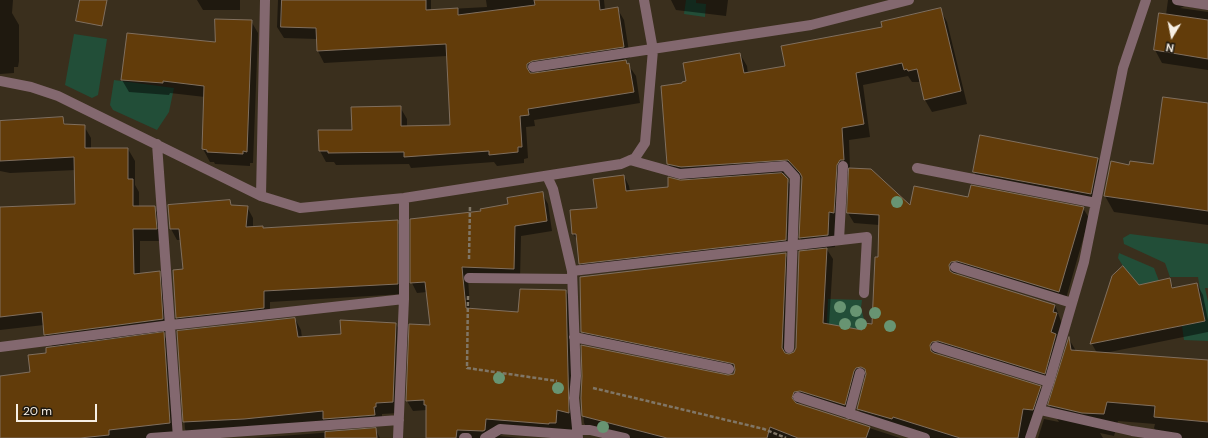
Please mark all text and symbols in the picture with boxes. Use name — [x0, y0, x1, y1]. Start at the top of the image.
north arrow — [1152, 16, 1192, 56]
text: N — [1165, 40, 1175, 55]
scale bar — [18, 396, 99, 422]
text: 20 m — [23, 403, 52, 419]

